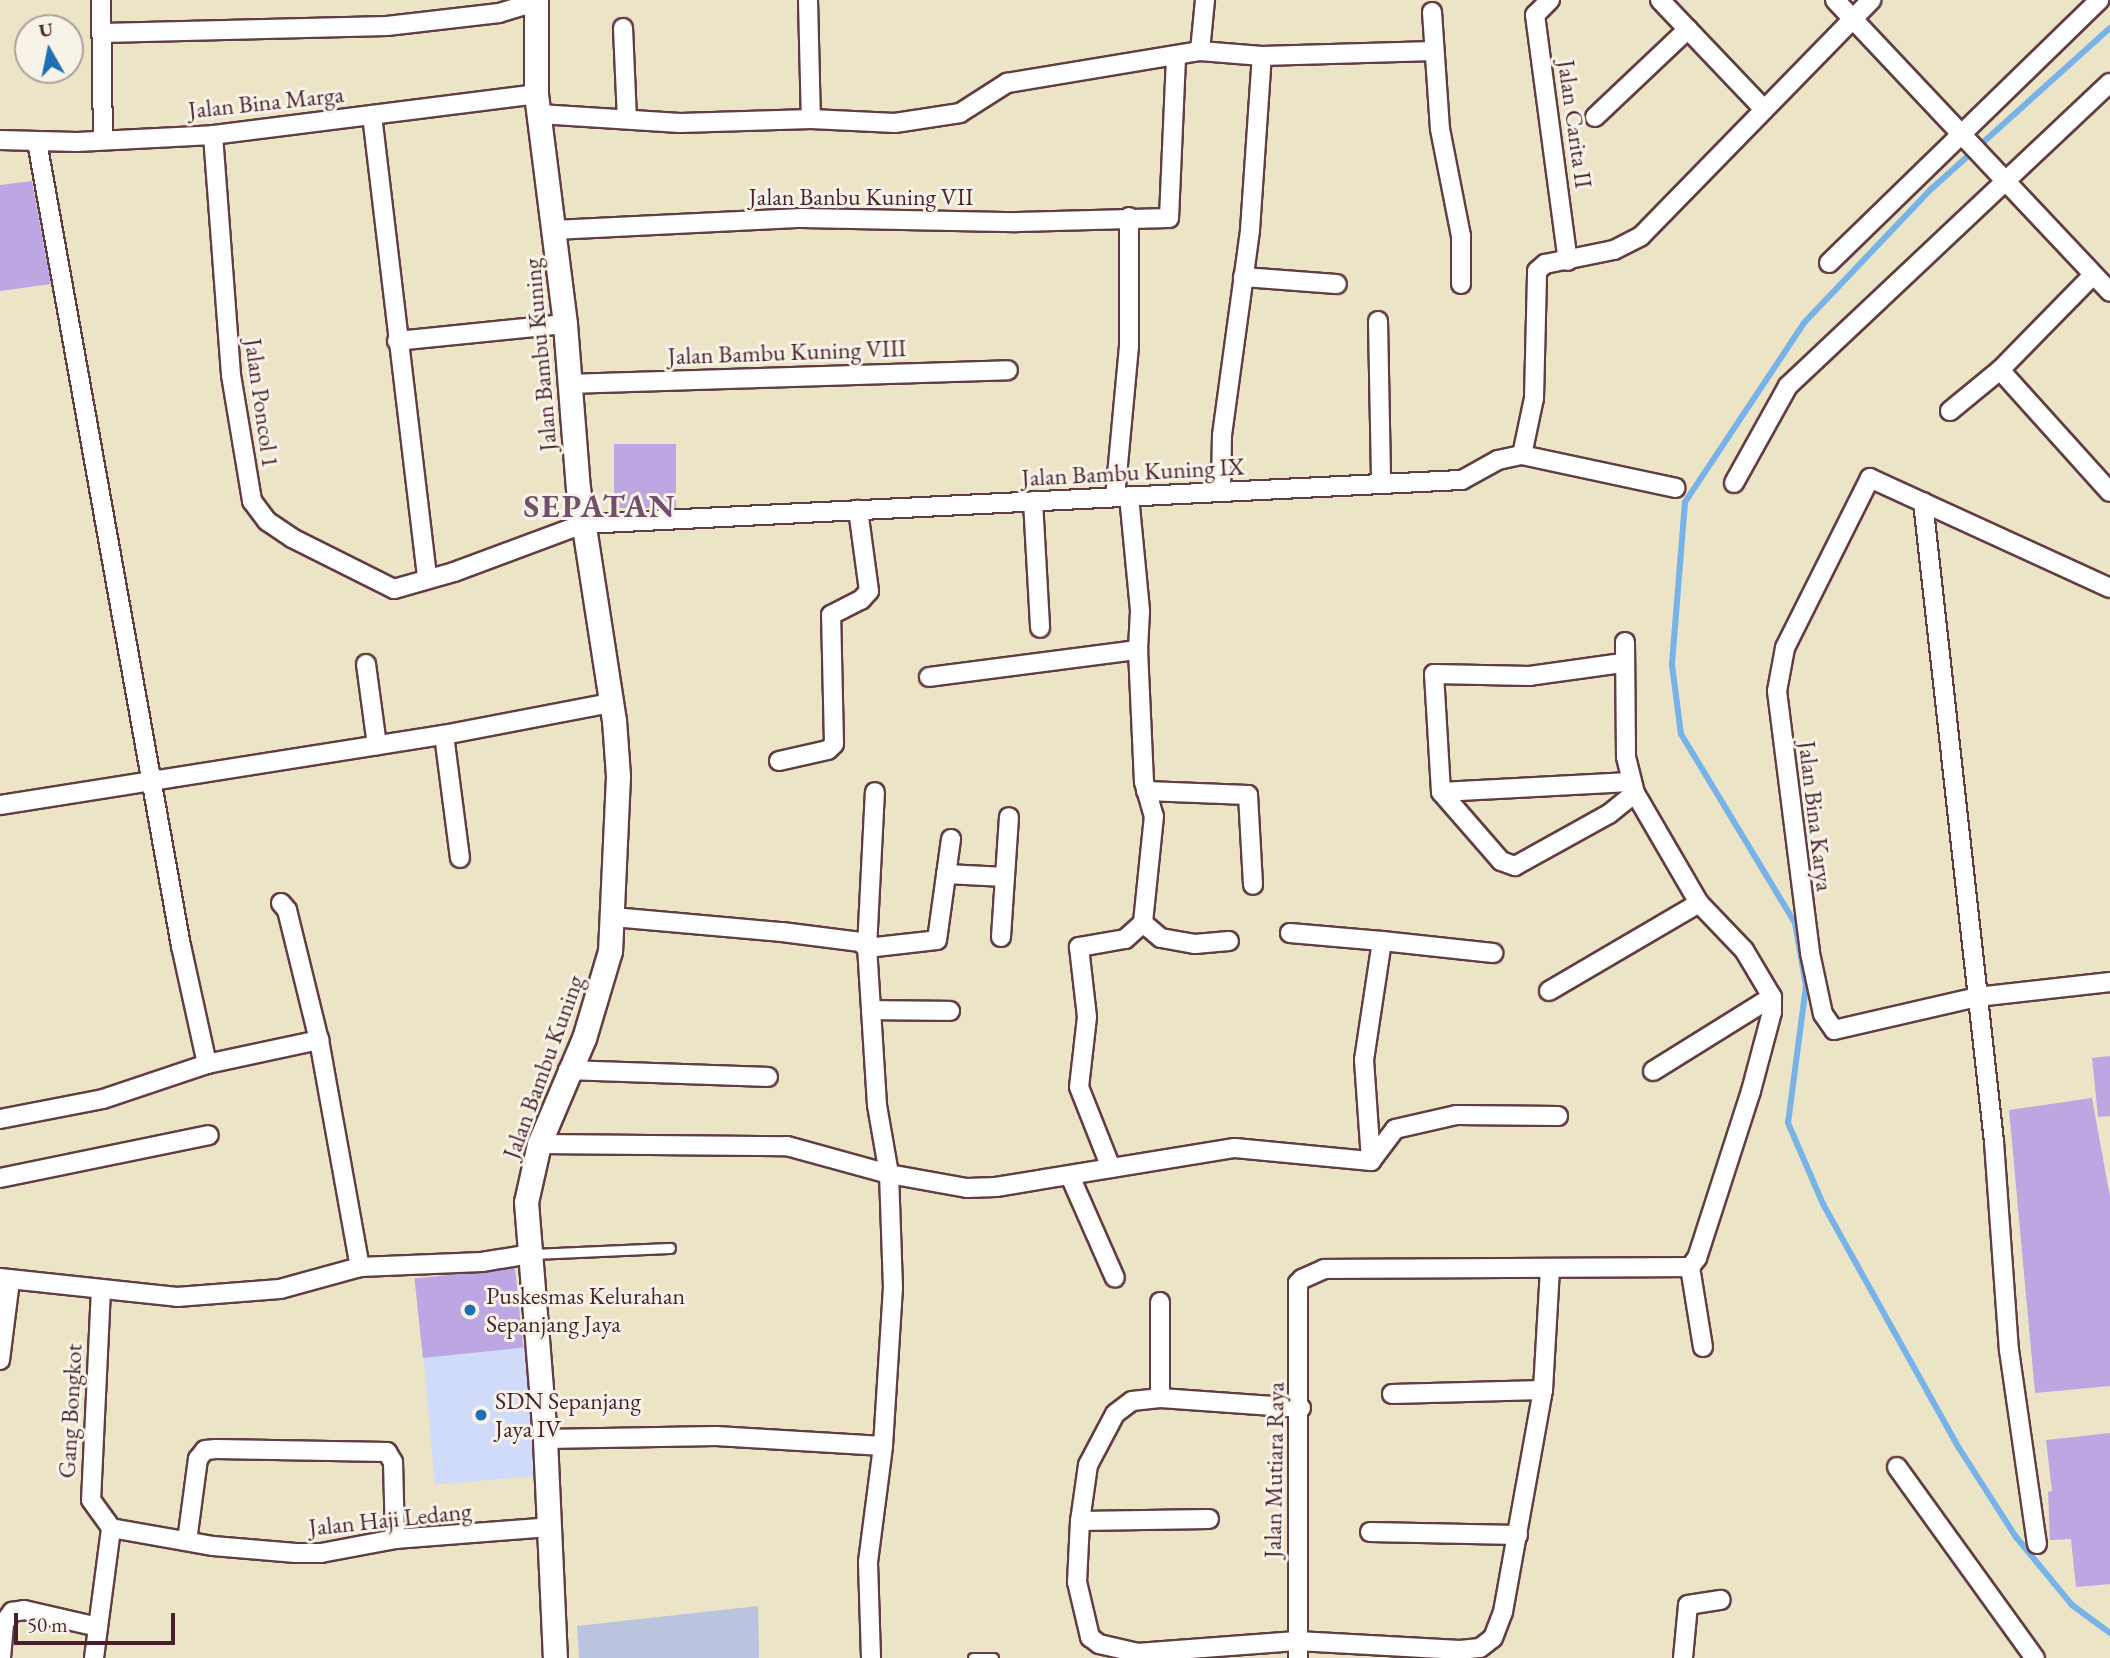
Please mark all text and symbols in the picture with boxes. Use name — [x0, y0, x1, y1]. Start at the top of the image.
north arrow — [14, 14, 84, 84]
text: U — [37, 16, 55, 43]
street label: Jalan Carita II — [1552, 58, 1598, 190]
street label: Jalan Bina Marga — [187, 80, 345, 124]
street label: Jalan Banbu Kuning VII — [749, 183, 973, 211]
street label: Jalan Bambu Kuning — [517, 257, 563, 453]
street label: Jalan Bambu Kuning VIII — [667, 333, 907, 371]
street label: Jalan Poncol 1 — [239, 337, 285, 469]
street label: Jalan Bambu Kuning IX — [1021, 452, 1245, 492]
district label: SEPATAN — [524, 487, 676, 525]
street label: Jalan Bina Karya — [1792, 739, 1840, 893]
street label: Jalan Bambu Kuning — [496, 971, 590, 1163]
place label: Puskesmas Kelurahan Sepanjang Jaya — [486, 1282, 685, 1338]
marker: Puskesmas Kelurahan Sepanjang Jaya — [460, 1300, 480, 1320]
street label: Gang Bongkot — [52, 1343, 88, 1479]
street label: Jalan Mutiara Raya — [1258, 1382, 1290, 1558]
place label: SDN Sepanjang Jaya IV — [495, 1387, 641, 1443]
marker: SDN Sepanjang Jaya IV — [473, 1407, 489, 1423]
street label: Jalan Haji Ledang — [307, 1496, 473, 1542]
scale bar — [18, 1598, 178, 1642]
text: 50 m — [27, 1611, 68, 1638]

